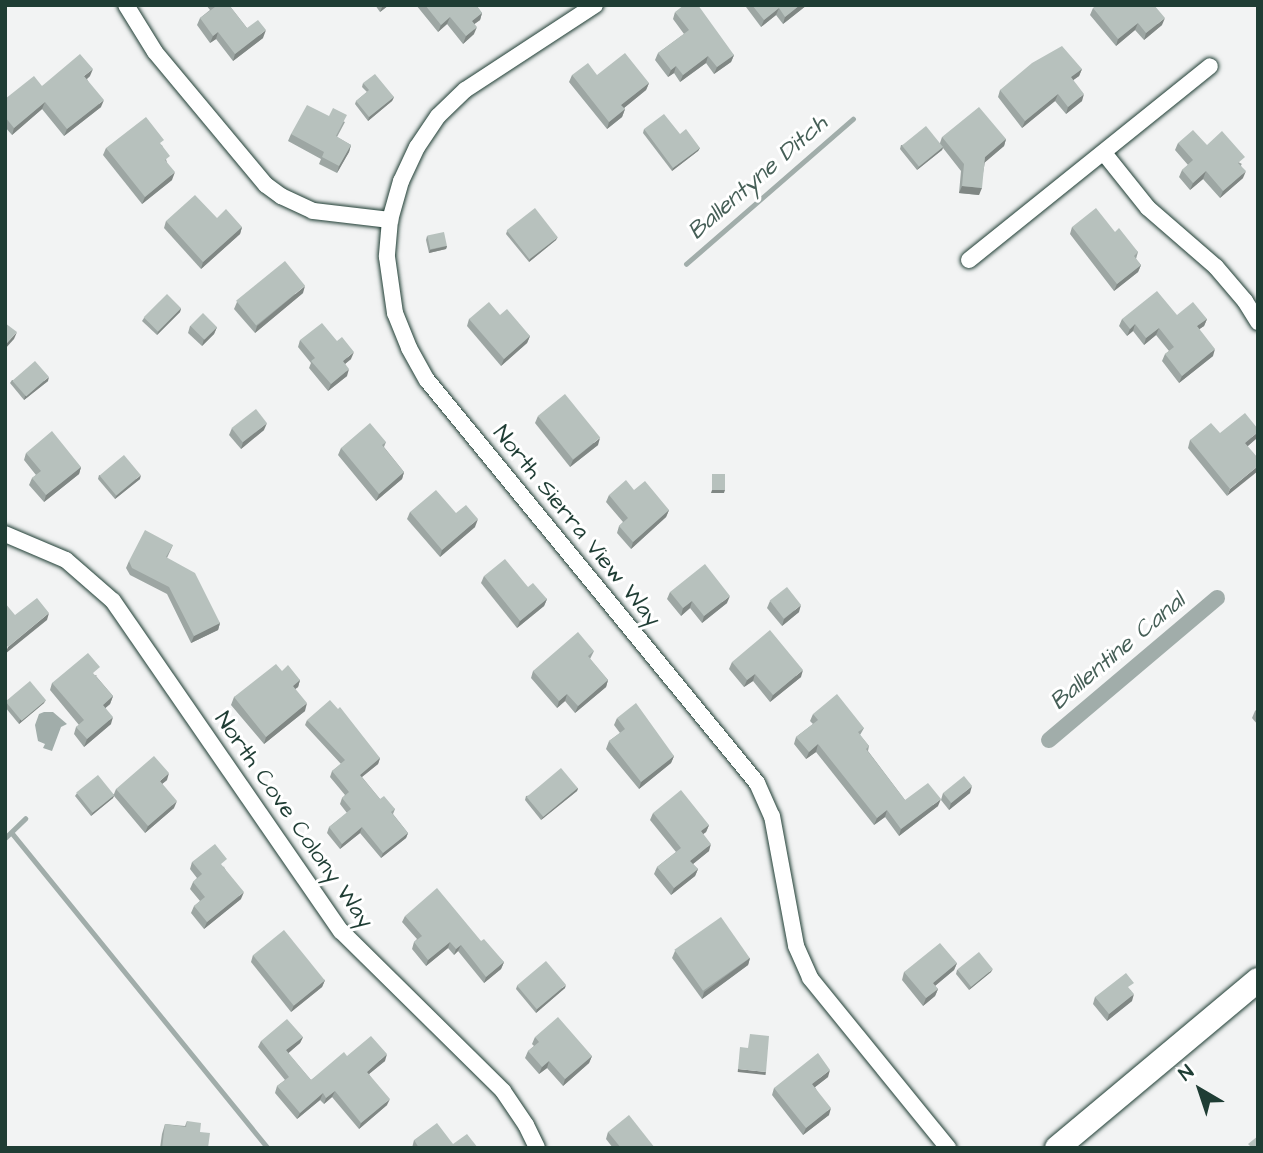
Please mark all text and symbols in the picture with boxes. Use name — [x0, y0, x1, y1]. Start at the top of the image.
water label: Ballentyne Ditch — [682, 110, 834, 246]
street label: North Sierra View Way — [487, 420, 667, 632]
water label: Ballentine Canal — [1045, 587, 1191, 717]
street label: North Cove Colony Way — [209, 706, 379, 934]
north arrow — [1165, 1055, 1235, 1125]
text: N — [1173, 1059, 1200, 1088]

